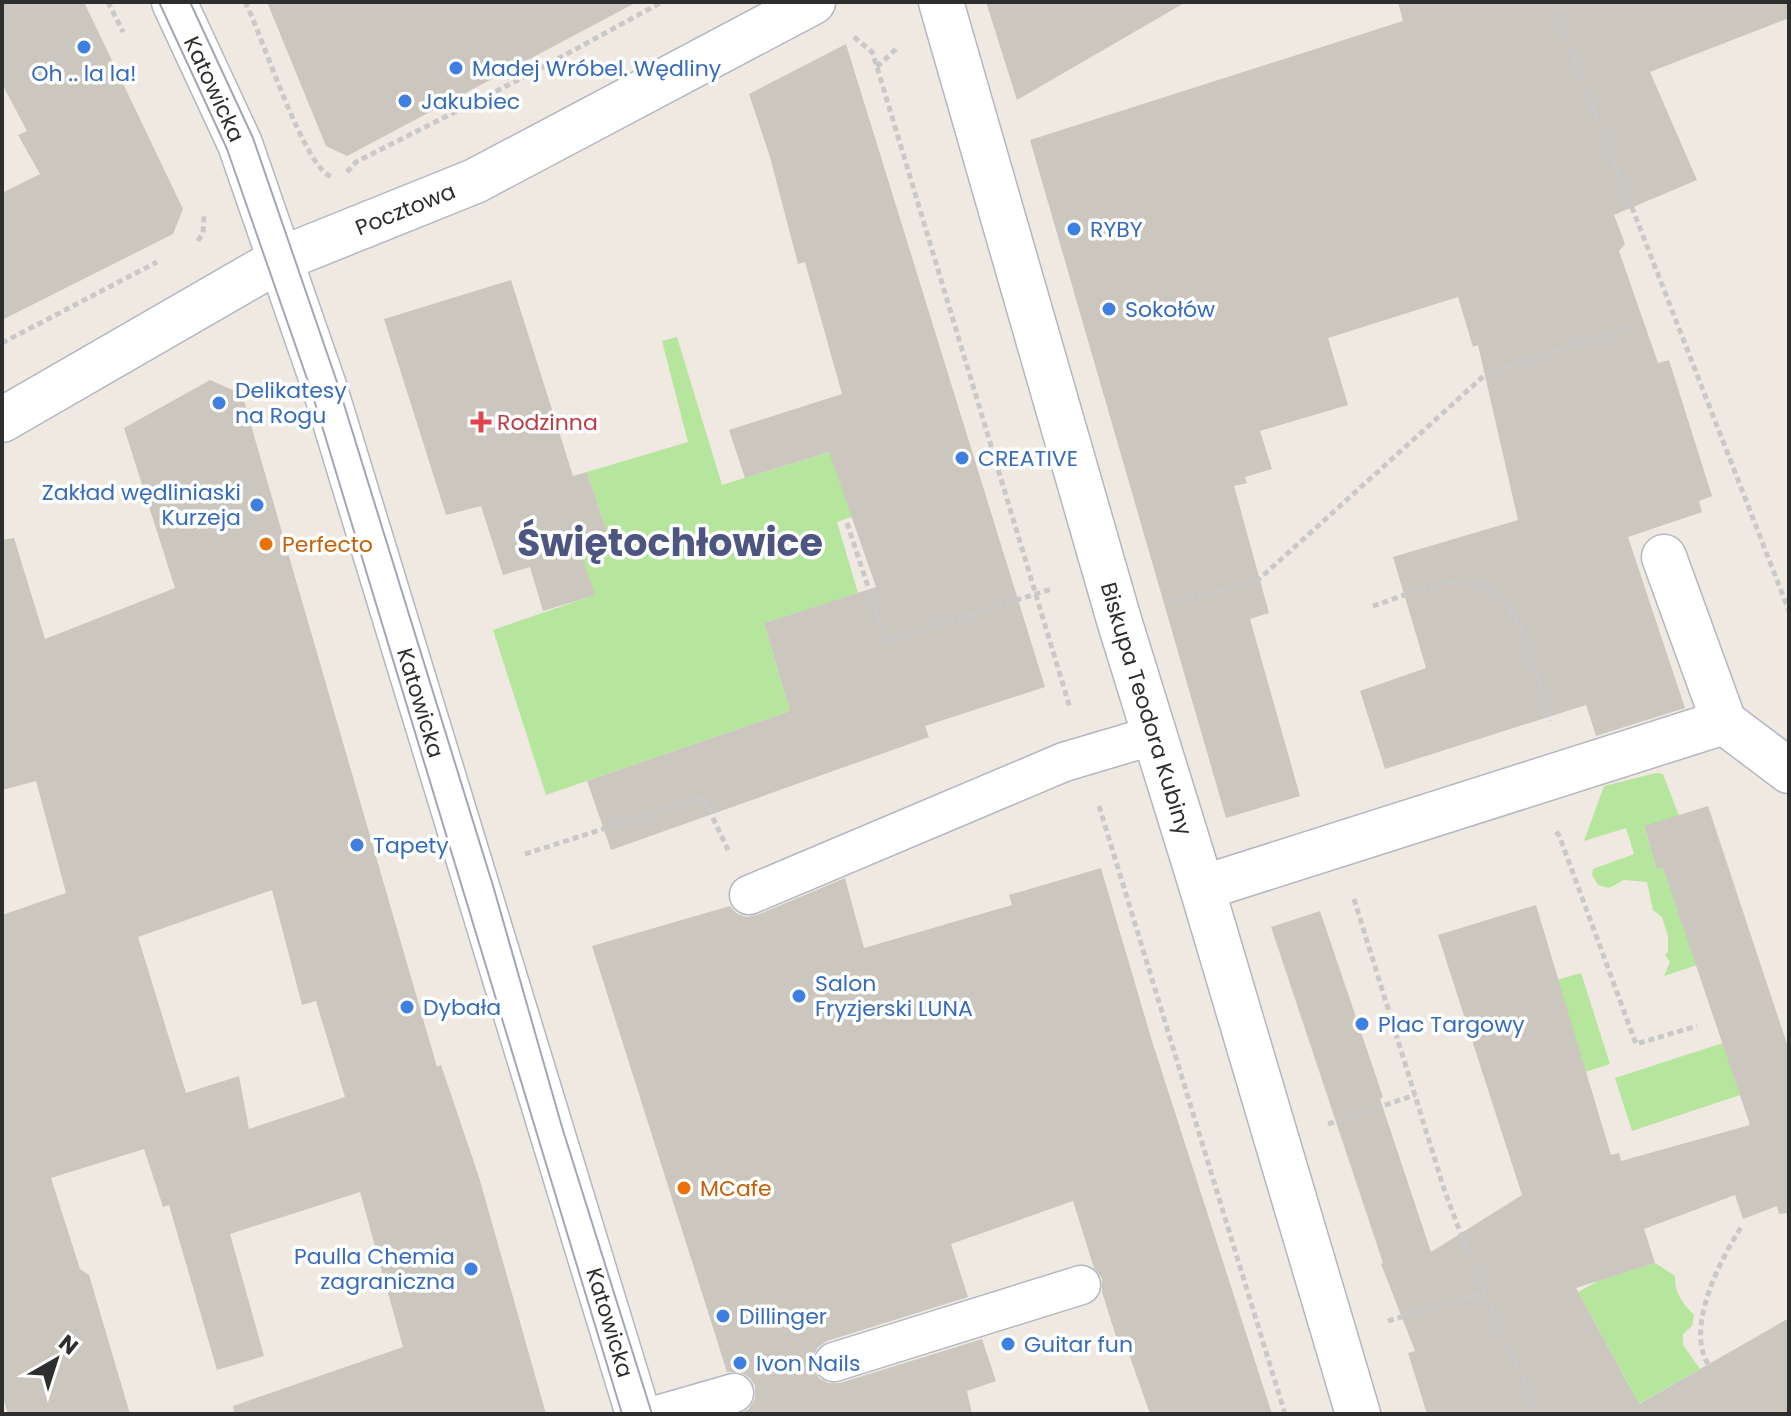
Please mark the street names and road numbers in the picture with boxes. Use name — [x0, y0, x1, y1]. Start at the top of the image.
street label: Katowicka — [177, 31, 252, 147]
street label: Pocztowa — [351, 175, 460, 243]
street label: Biskupa Teodora Kubiny — [1093, 579, 1200, 840]
street label: Katowicka — [389, 644, 452, 761]
street label: Katowicka — [579, 1264, 641, 1381]

